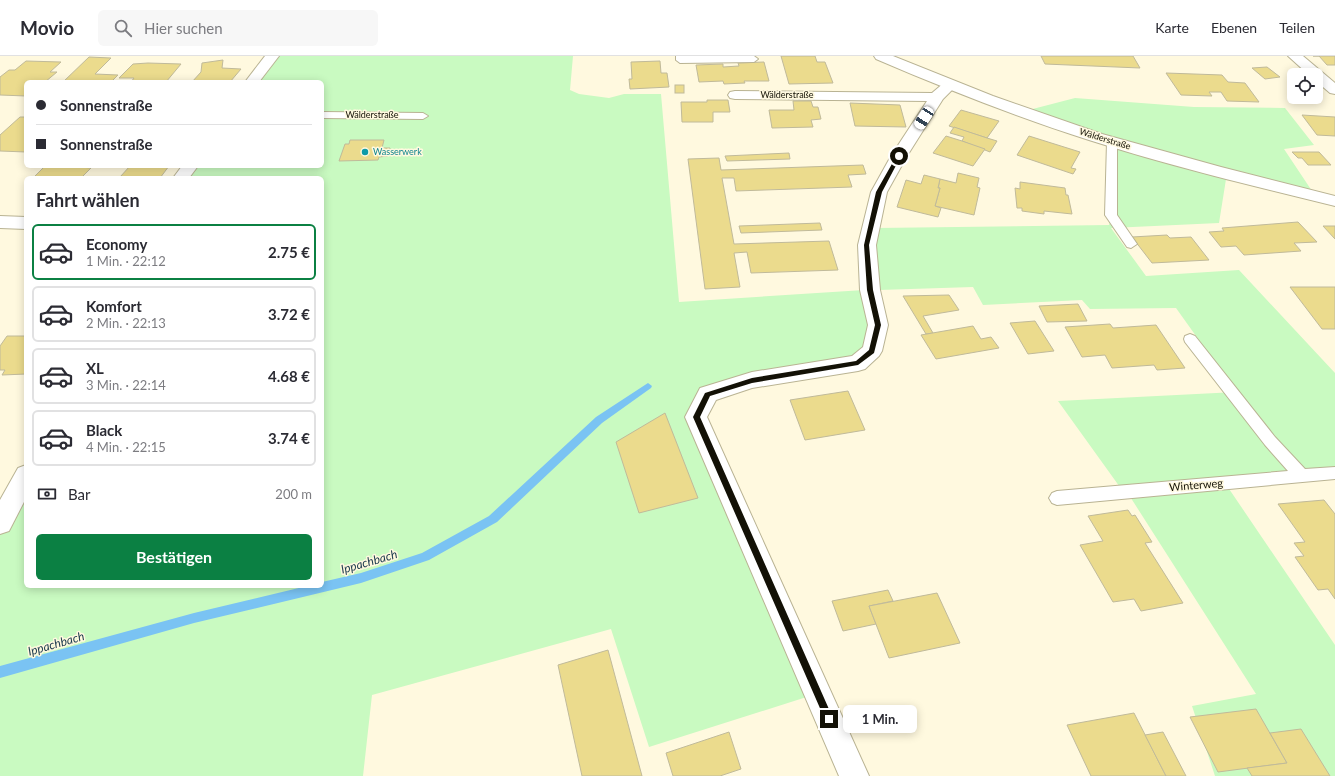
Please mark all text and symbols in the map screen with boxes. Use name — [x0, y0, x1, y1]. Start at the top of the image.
search box — [98, 10, 378, 46]
text: Movio — [20, 16, 74, 39]
icon: search — [112, 17, 134, 39]
text: Hier suchen — [144, 19, 223, 37]
text: Karte — [1155, 19, 1189, 36]
text: Ebenen — [1211, 19, 1257, 36]
text: Teilen — [1279, 19, 1315, 36]
map controls — [1287, 68, 1323, 104]
button: locate — [1287, 68, 1323, 104]
street label: Wälderstraße — [760, 89, 814, 100]
text: Sonnenstraße — [60, 96, 153, 114]
car — [912, 105, 936, 131]
street label: Wälderstraße — [345, 109, 399, 120]
street label: Wälderstraße — [1078, 125, 1132, 152]
text: Sonnenstraße — [60, 135, 153, 153]
place label: Wasserwerk — [373, 146, 422, 157]
marker: Wasserwerk — [360, 147, 370, 157]
route start — [890, 147, 908, 165]
text: Fahrt wählen — [36, 189, 140, 211]
icon: car — [38, 234, 74, 270]
text: Economy — [86, 235, 147, 253]
text: 2.75 € — [268, 243, 310, 261]
text: 1 Min. · 22:12 — [86, 253, 166, 269]
icon: car — [38, 296, 74, 332]
text: Komfort — [86, 297, 142, 315]
text: 3.72 € — [268, 305, 310, 323]
text: 2 Min. · 22:13 — [86, 315, 166, 331]
icon: car — [38, 358, 74, 394]
text: XL — [86, 359, 104, 377]
text: 4.68 € — [268, 367, 310, 385]
text: 3 Min. · 22:14 — [86, 377, 166, 393]
icon: car — [38, 420, 74, 456]
text: Black — [86, 421, 122, 439]
text: 3.74 € — [268, 429, 310, 447]
text: 4 Min. · 22:15 — [86, 439, 166, 455]
street label: Winterweg — [1169, 476, 1224, 493]
icon: cash — [36, 483, 58, 505]
text: Bar — [68, 485, 91, 503]
text: 200 m — [275, 486, 312, 502]
button: Bestätigen — [36, 534, 312, 580]
water label: Ippachbach — [339, 546, 399, 577]
water label: Ippachbach — [26, 628, 86, 659]
callout: 1 Min. — [843, 705, 917, 733]
route end — [820, 710, 838, 728]
text: 1 Min. — [862, 711, 898, 727]

